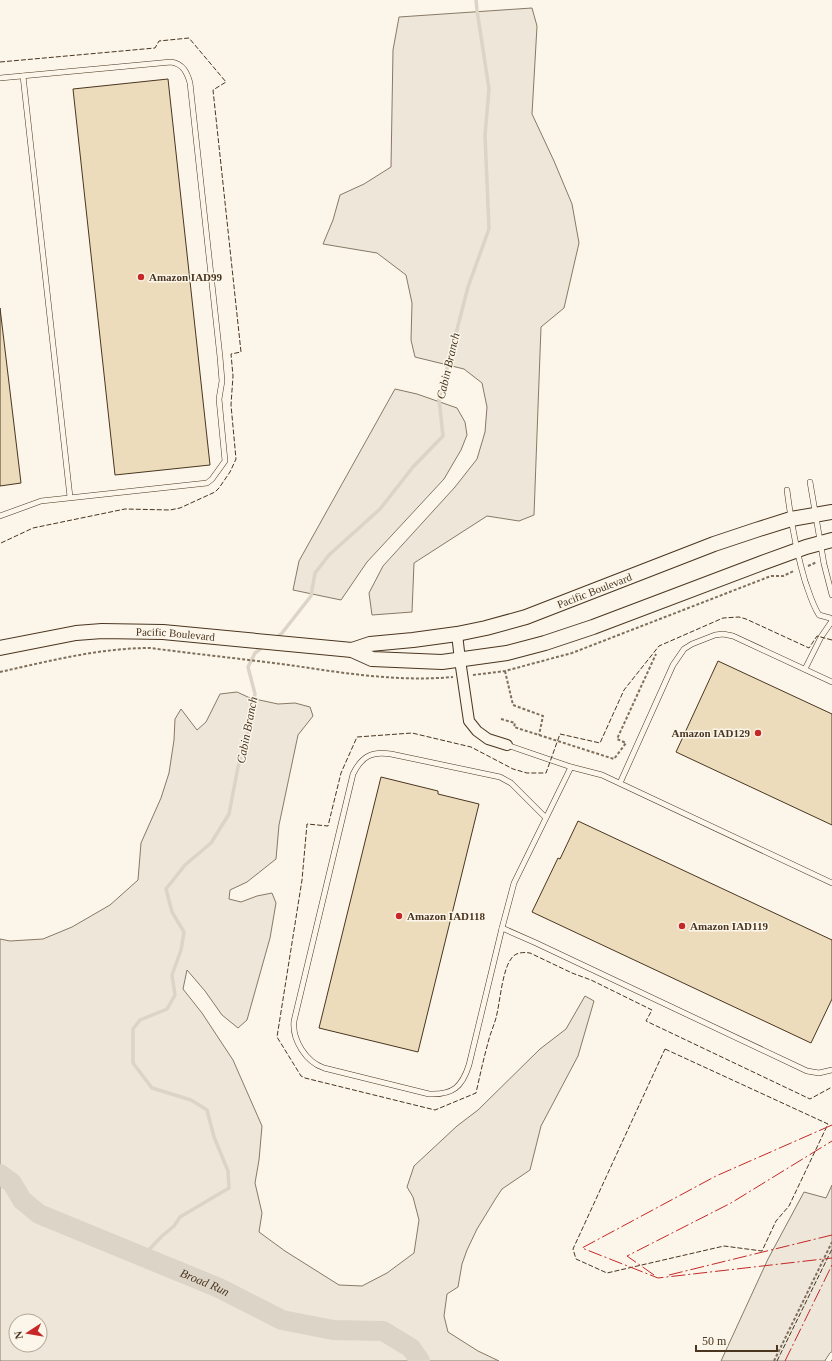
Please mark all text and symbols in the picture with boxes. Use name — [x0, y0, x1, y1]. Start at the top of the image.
place label: Amazon IAD99 — [149, 271, 223, 283]
marker: Amazon IAD99 — [136, 272, 146, 282]
water label: Cabin Branch — [434, 331, 462, 401]
street label: Pacific Boulevard — [555, 570, 634, 610]
street label: Pacific Boulevard — [136, 626, 216, 643]
water label: Cabin Branch — [234, 695, 260, 765]
place label: Amazon IAD129 — [671, 727, 750, 739]
marker: Amazon IAD129 — [753, 728, 763, 738]
place label: Amazon IAD118 — [407, 910, 485, 922]
marker: Amazon IAD118 — [394, 911, 404, 921]
place label: Amazon IAD119 — [690, 920, 768, 932]
marker: Amazon IAD119 — [677, 921, 687, 931]
water label: Broad Run — [178, 1266, 232, 1299]
north arrow — [8, 1313, 48, 1353]
scale bar — [696, 1327, 777, 1353]
text: N — [12, 1330, 25, 1340]
text: 50 m — [702, 1334, 727, 1348]

